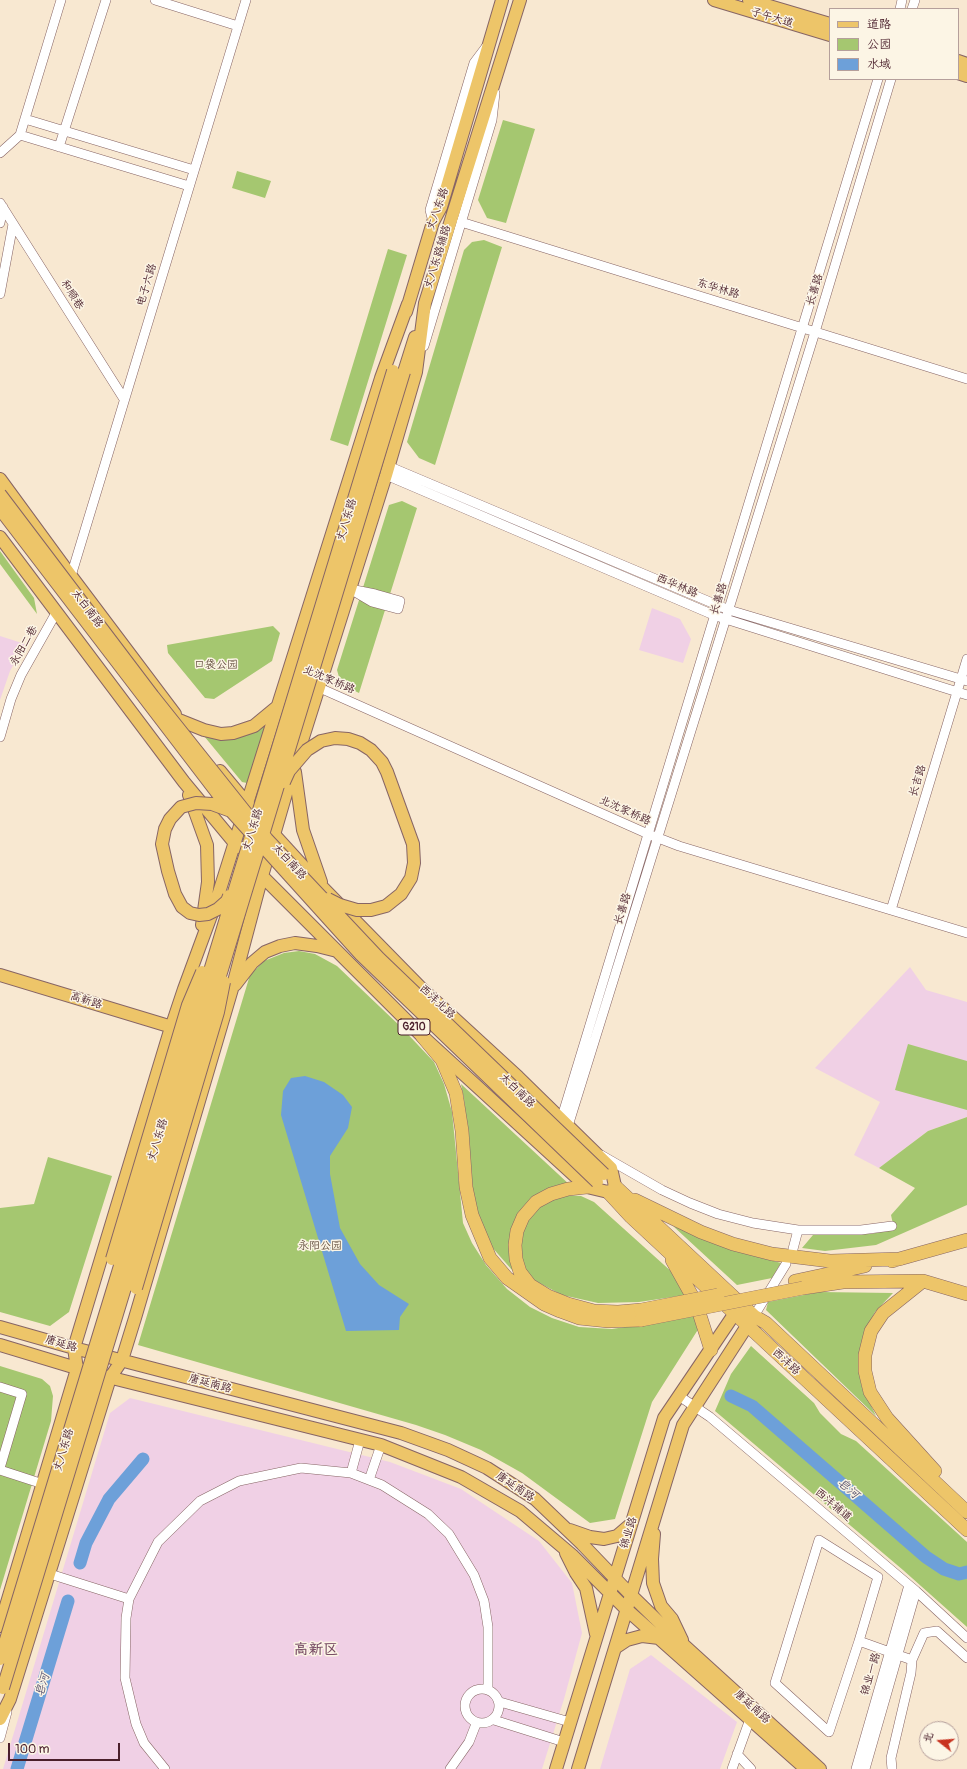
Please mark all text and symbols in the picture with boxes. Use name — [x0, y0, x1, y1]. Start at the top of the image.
street label: 子午大道 — [749, 5, 795, 31]
legend — [829, 8, 959, 80]
text: 道路 — [867, 17, 891, 32]
text: 公园 — [867, 37, 891, 52]
text: 水域 — [867, 57, 891, 72]
street label: 丈八东路 — [424, 186, 452, 232]
street label: 丈八东路辅路 — [422, 224, 454, 290]
street label: 电子六路 — [134, 262, 160, 308]
street label: 长善路 — [804, 272, 826, 308]
street label: 东华林路 — [695, 276, 741, 302]
street label: 和顺巷 — [58, 278, 86, 312]
street label: 丈八东路 — [334, 497, 360, 543]
street label: 西华林路 — [654, 571, 700, 601]
street label: 长善路 — [708, 581, 730, 617]
street label: 太白南路 — [68, 587, 106, 631]
street label: 永阳二巷 — [7, 624, 41, 668]
park label: 口袋公园 — [194, 658, 238, 672]
street label: 北沈家桥路 — [301, 663, 357, 697]
street label: 长吉路 — [907, 763, 929, 799]
street label: 北沈家桥路 — [597, 794, 653, 828]
street label: 丈八东路 — [240, 807, 266, 853]
street label: 太白南路 — [269, 841, 309, 883]
street label: 长善路 — [612, 891, 634, 927]
street label: 西沣北路 — [416, 982, 458, 1022]
street label: 高新路 — [68, 990, 104, 1012]
road number: G210 — [398, 1019, 430, 1035]
street label: 太白南路 — [497, 1071, 537, 1111]
street label: 丈八东路 — [145, 1117, 171, 1163]
park label: 永阳公园 — [298, 1239, 342, 1253]
street label: 唐延路 — [43, 1333, 79, 1355]
street label: 西沣路 — [769, 1346, 803, 1378]
street label: 唐延南路 — [187, 1372, 233, 1396]
street label: 丈八东路 — [51, 1427, 77, 1473]
street label: 唐延南路 — [493, 1469, 537, 1505]
water label: 皂河 — [834, 1476, 862, 1502]
street label: 西沣辅道 — [812, 1486, 854, 1524]
street label: 锦业路 — [618, 1515, 640, 1551]
district label: 高新区 — [294, 1641, 338, 1659]
street label: 锦业一路 — [859, 1651, 883, 1697]
water label: 皂河 — [33, 1671, 53, 1699]
street label: 唐延南路 — [731, 1687, 773, 1727]
north arrow — [919, 1721, 959, 1761]
text: 北 — [920, 1730, 936, 1745]
scale bar — [10, 1735, 122, 1761]
text: 100 m — [15, 1742, 49, 1757]

